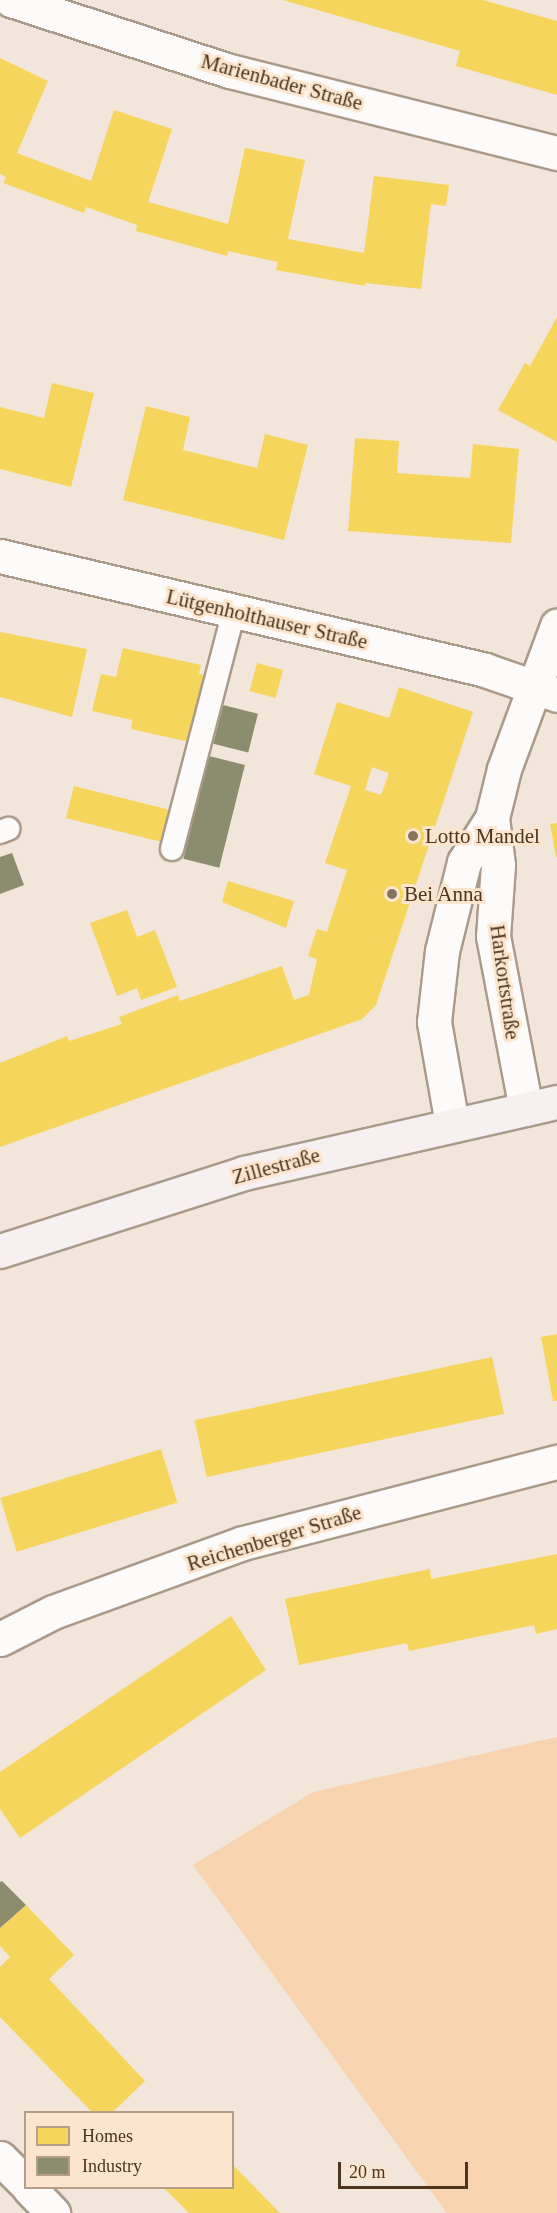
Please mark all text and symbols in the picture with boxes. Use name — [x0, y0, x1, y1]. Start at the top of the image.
street label: Marienbader Straße — [198, 48, 366, 116]
street label: Lütgenholthauser Straße — [164, 584, 370, 654]
place label: Lotto Mandel — [425, 823, 540, 849]
marker: Lotto Mandel — [406, 829, 420, 843]
place label: Bei Anna — [404, 881, 484, 907]
marker: Bei Anna — [385, 887, 399, 901]
street label: Harkortstraße — [484, 923, 526, 1041]
street label: Zillestraße — [229, 1142, 323, 1190]
street label: Reichenberger Straße — [184, 1499, 364, 1577]
legend — [24, 2111, 234, 2189]
text: Homes — [82, 2126, 133, 2146]
scale bar — [341, 2150, 472, 2188]
text: Industry — [82, 2156, 142, 2176]
text: 20 m — [349, 2162, 386, 2182]

